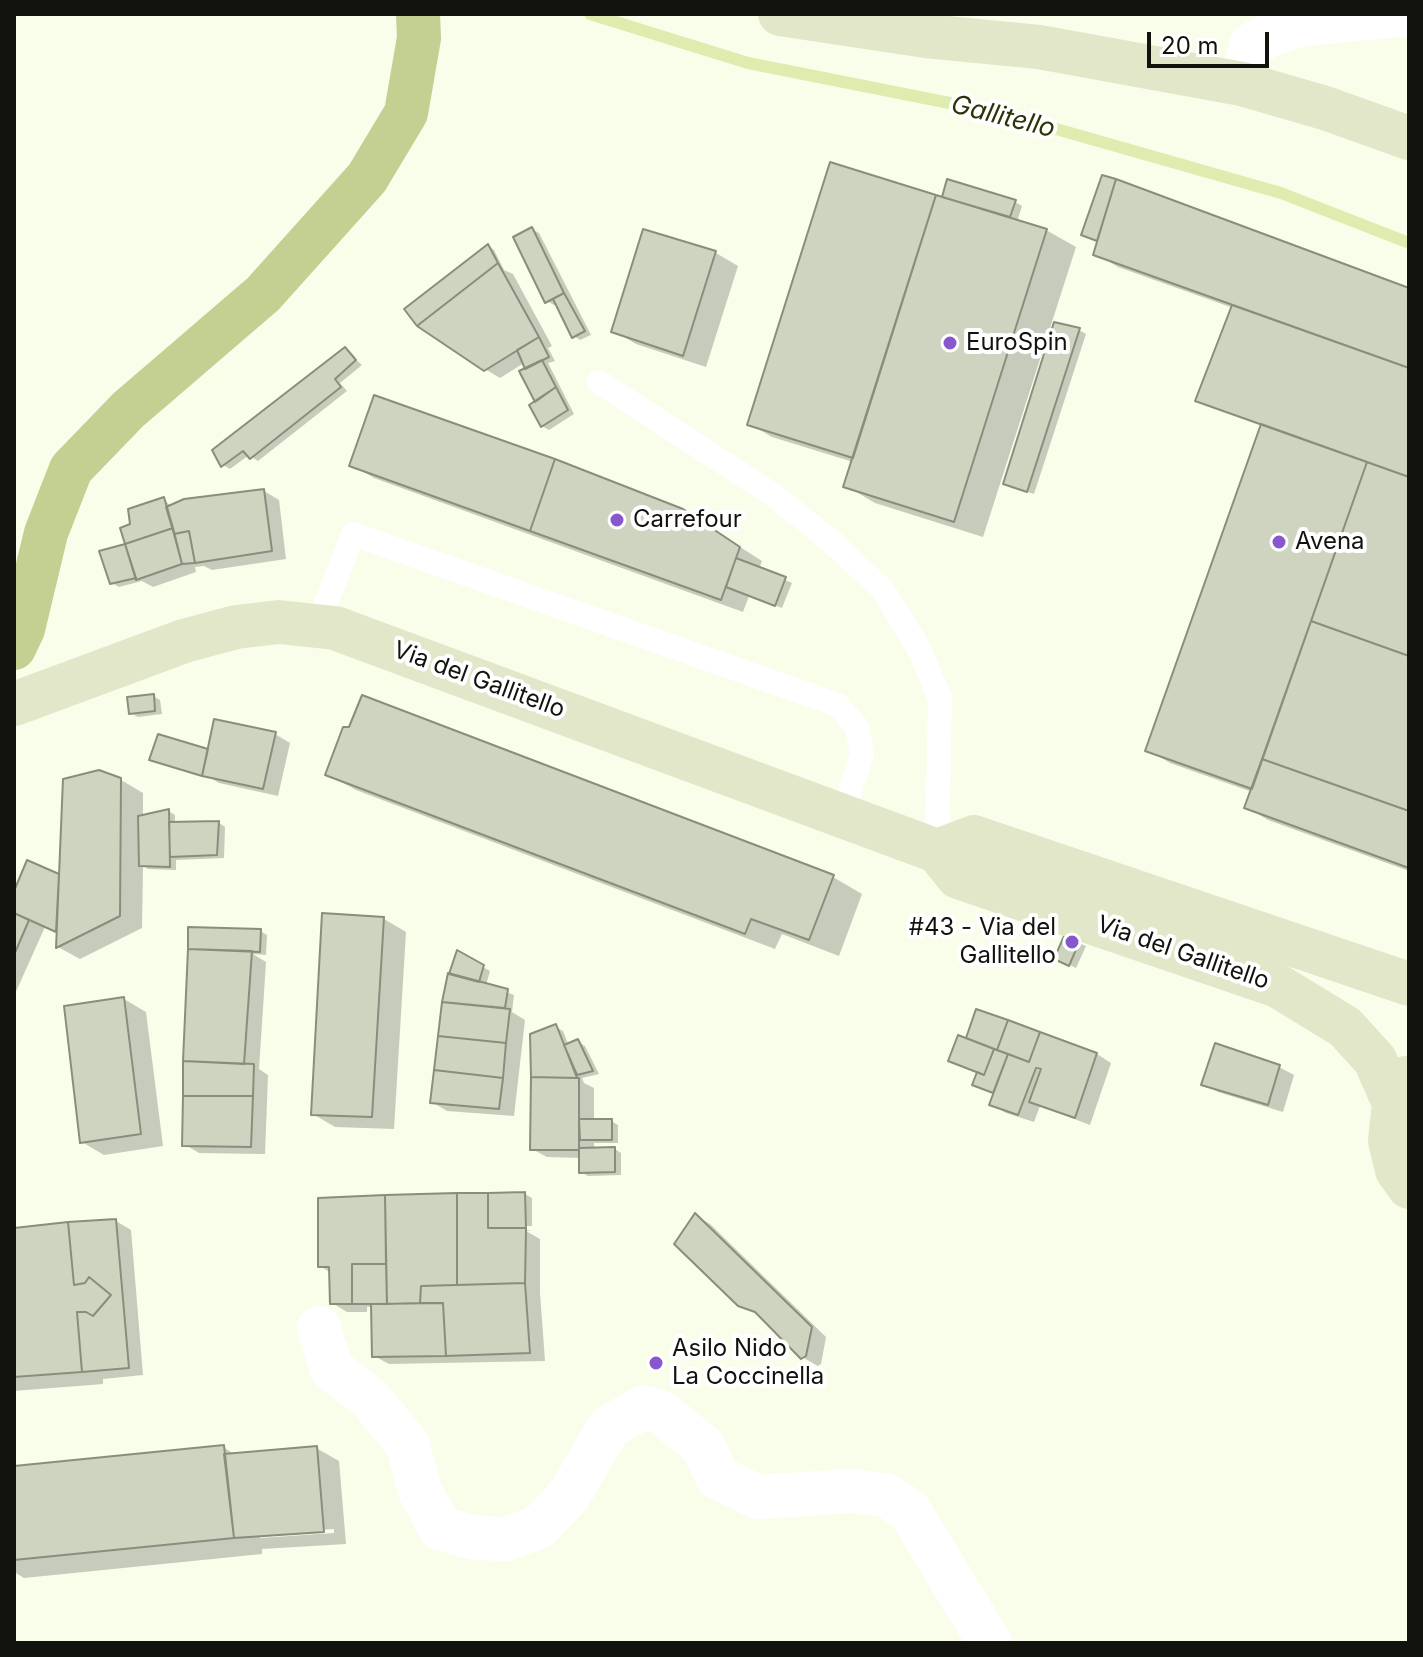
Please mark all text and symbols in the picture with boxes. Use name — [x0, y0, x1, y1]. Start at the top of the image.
scale bar — [1151, 16, 1273, 66]
text: 20 m — [1161, 31, 1219, 60]
water label: Gallitello — [948, 89, 1058, 145]
place label: EuroSpin — [966, 329, 1068, 357]
marker: EuroSpin — [941, 334, 959, 352]
place label: Carrefour — [633, 506, 742, 534]
marker: Carrefour — [608, 511, 626, 529]
place label: Avena — [1295, 528, 1365, 556]
marker: Avena — [1270, 533, 1288, 551]
street label: Via del Gallitello — [389, 636, 569, 724]
street label: Via del Gallitello — [1093, 910, 1273, 996]
place label: #43 - Via del Gallitello — [909, 914, 1056, 970]
marker: #43 - Via del Gallitello — [1063, 933, 1081, 951]
place label: Asilo Nido La Coccinella — [672, 1335, 824, 1391]
marker: Asilo Nido La Coccinella — [647, 1354, 665, 1372]

